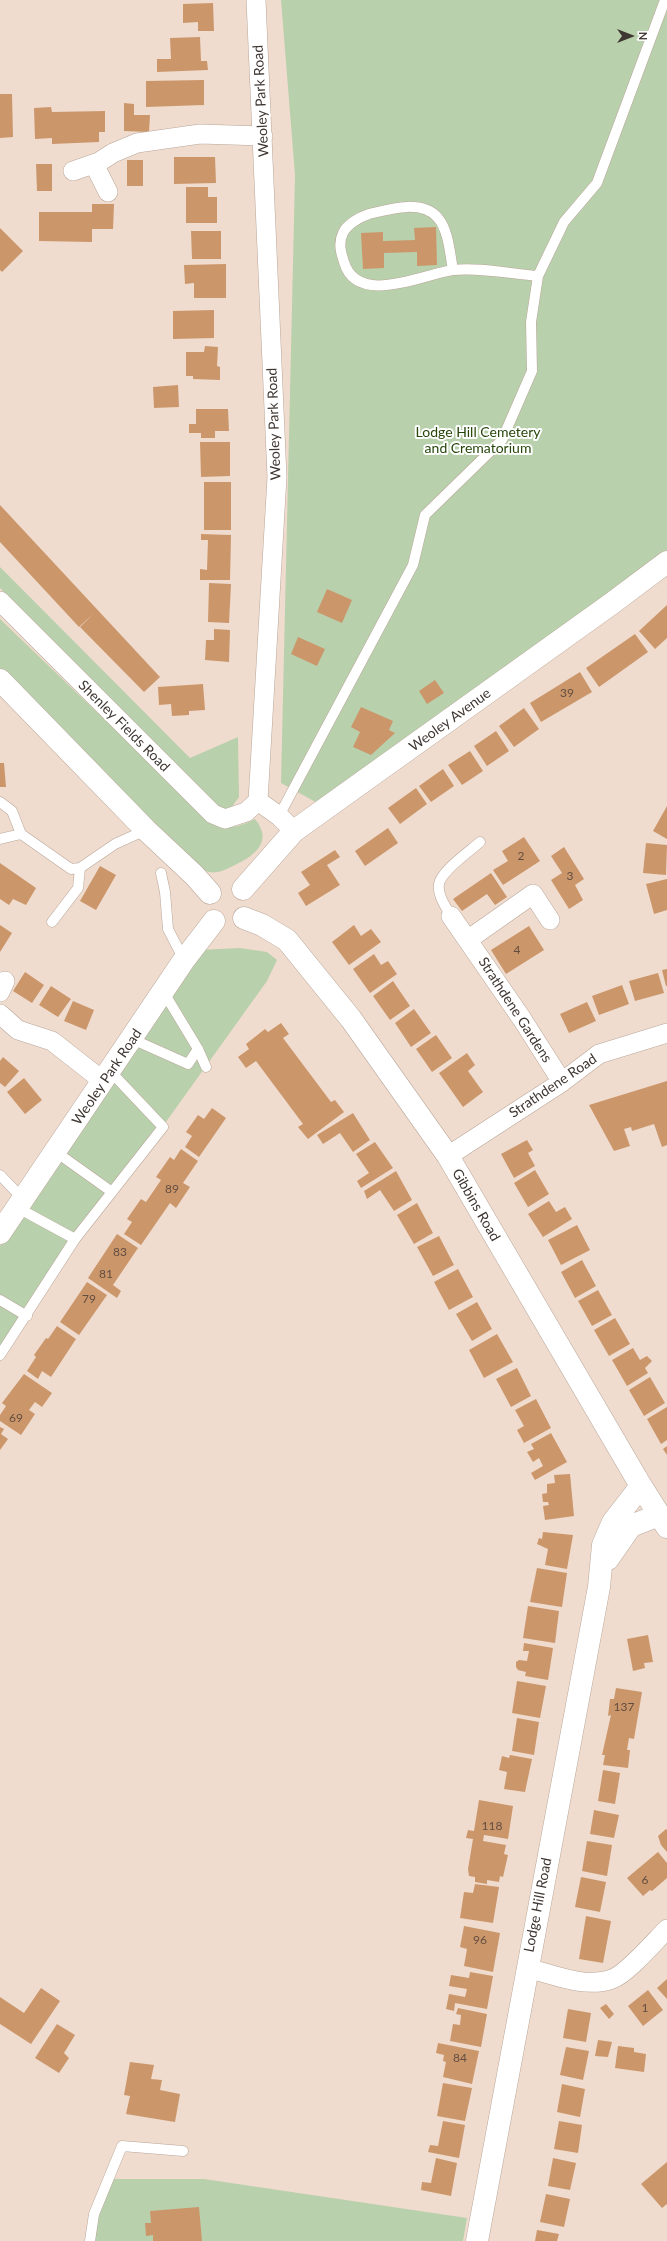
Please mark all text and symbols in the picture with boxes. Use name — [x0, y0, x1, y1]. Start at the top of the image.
north arrow — [611, 16, 651, 56]
text: N — [637, 32, 650, 40]
street label: Weoley Park Road — [250, 44, 272, 158]
street label: Weoley Park Road — [264, 368, 284, 480]
park label: Lodge Hill Cemetery and Crematorium — [416, 424, 540, 456]
street label: Shenley Fields Road — [75, 677, 173, 775]
street label: Weoley Avenue — [406, 685, 494, 755]
house number: 39 — [560, 686, 574, 700]
house number: 2 — [518, 849, 524, 863]
house number: 3 — [567, 869, 573, 883]
house number: 4 — [514, 943, 520, 957]
street label: Strathdene Gardens — [475, 954, 555, 1066]
street label: Weoley Park Road — [69, 1026, 145, 1128]
street label: Strathdene Road — [506, 1051, 600, 1121]
street label: Gibbins Road — [448, 1166, 504, 1244]
house number: 89 — [165, 1182, 179, 1196]
house number: 83 — [113, 1245, 127, 1259]
house number: 81 — [99, 1267, 113, 1281]
house number: 79 — [82, 1292, 96, 1306]
house number: 69 — [9, 1411, 23, 1425]
house number: 137 — [614, 1700, 634, 1714]
house number: 118 — [482, 1819, 502, 1833]
street label: Lodge Hill Road — [521, 1856, 555, 1954]
house number: 6 — [642, 1873, 648, 1887]
house number: 96 — [473, 1933, 487, 1947]
house number: 1 — [642, 2001, 648, 2015]
house number: 84 — [453, 2051, 467, 2065]

